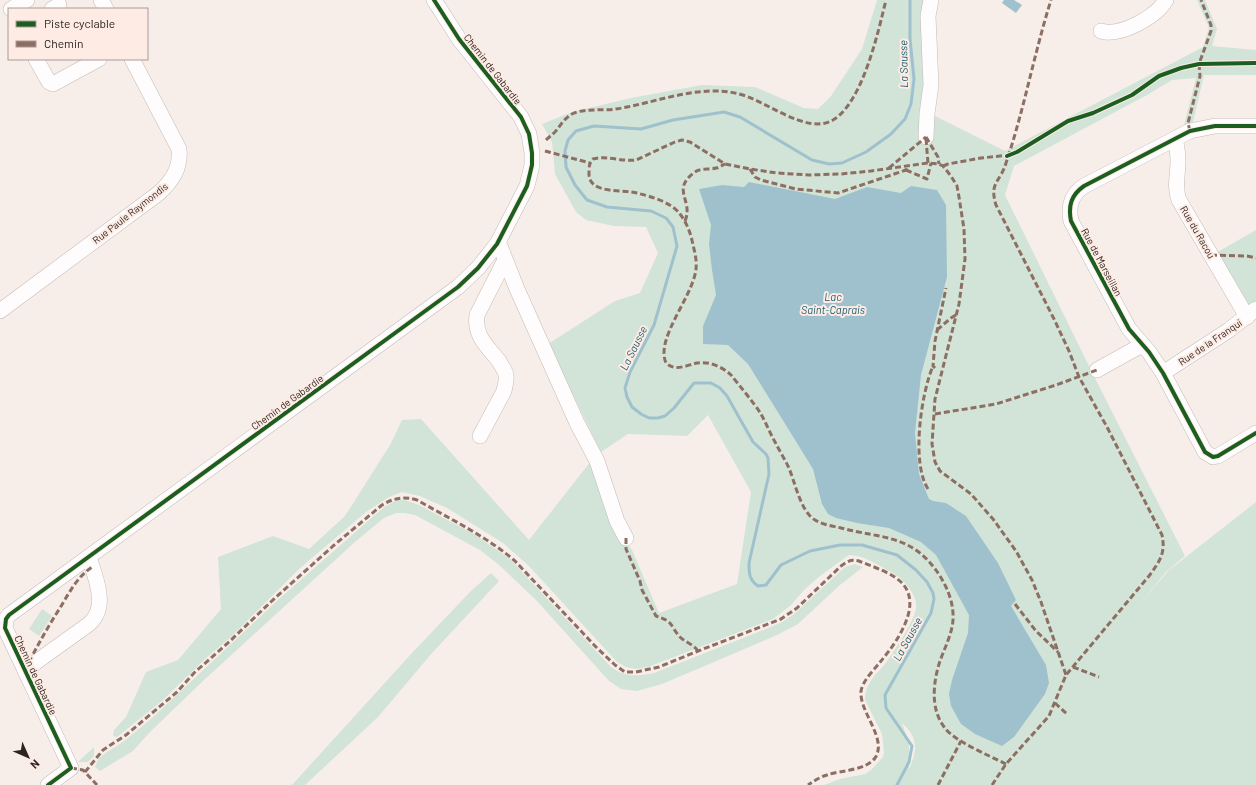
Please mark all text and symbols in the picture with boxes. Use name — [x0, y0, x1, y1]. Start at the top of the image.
legend — [8, 8, 148, 60]
text: Piste cyclable — [44, 16, 115, 30]
street label: Chemin de Gabardie — [462, 31, 524, 107]
text: Chemin — [44, 36, 84, 50]
water label: La Sausse — [896, 40, 910, 88]
street label: Rue Paule Raymondis — [90, 180, 170, 246]
street label: Rue du Racou — [1178, 204, 1218, 260]
street label: Rue de Marseillan — [1079, 226, 1125, 298]
water label: Lac Saint-Caprais — [801, 290, 865, 316]
street label: Rue de la Franqui — [1176, 316, 1244, 368]
water label: La Sausse — [617, 323, 649, 372]
street label: Chemin de Gabardie — [249, 372, 325, 432]
water label: La Sausse — [890, 615, 924, 663]
street label: Chemin de Gabardie — [12, 633, 60, 717]
north arrow — [8, 737, 48, 777]
text: N — [28, 757, 43, 772]

